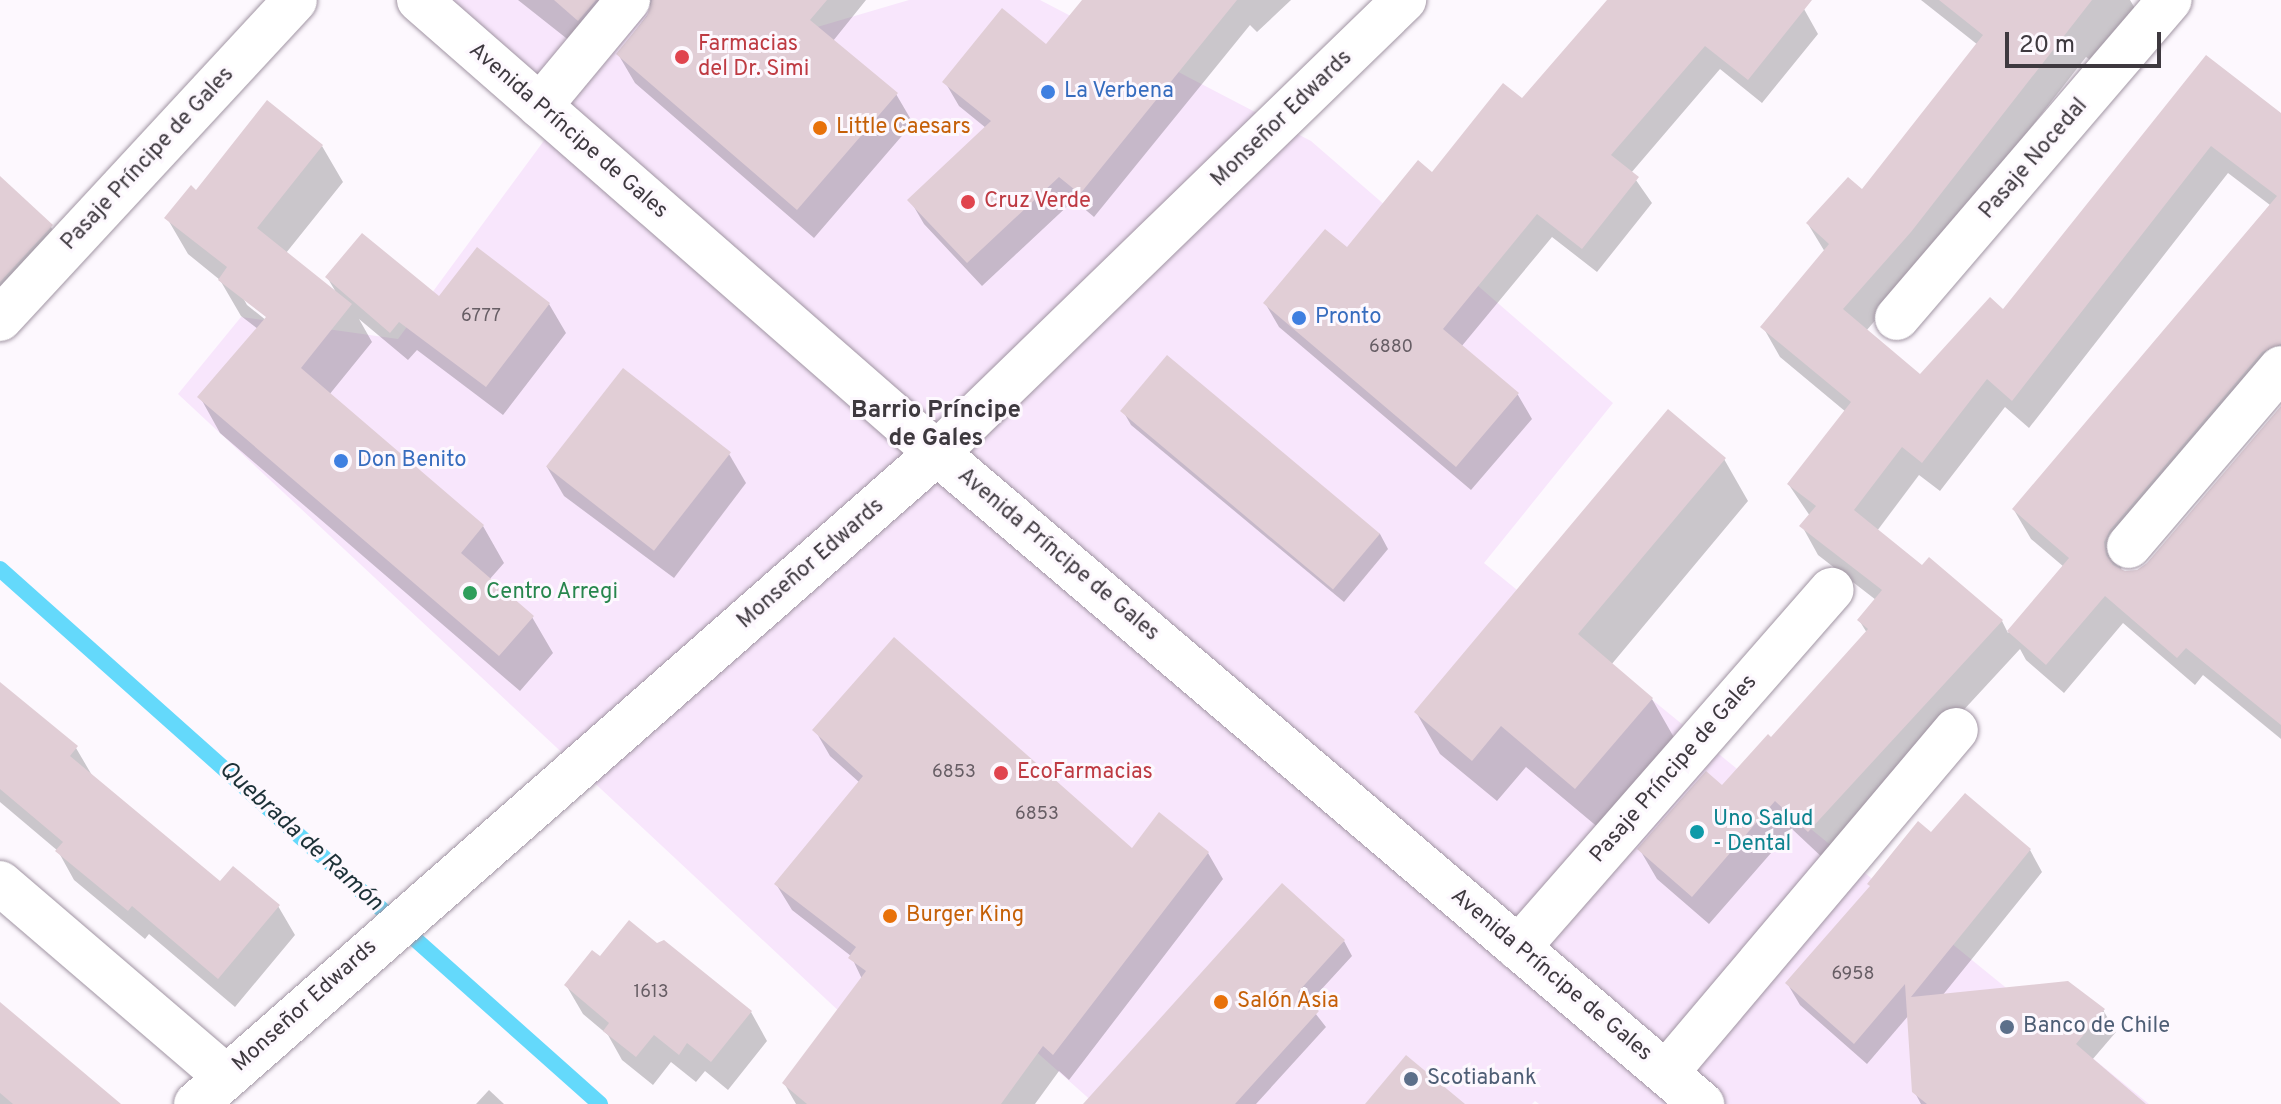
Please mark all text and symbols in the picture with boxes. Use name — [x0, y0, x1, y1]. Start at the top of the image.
scale bar — [2009, 16, 2165, 66]
place label: Farmacias del Dr. Simi — [698, 31, 809, 82]
text: 20 m — [2019, 31, 2075, 61]
street label: Avenida Príncipe de Gales — [463, 37, 673, 225]
street label: Monseñor Edwards — [1206, 45, 1358, 193]
marker: Farmacias del Dr. Simi — [673, 48, 691, 66]
street label: Pasaje Príncipe de Gales — [56, 62, 240, 256]
place label: La Verbena — [1064, 79, 1175, 105]
marker: La Verbena — [1039, 83, 1057, 101]
street label: Pasaje Nocedal — [1974, 93, 2094, 225]
place label: Little Caesars — [836, 115, 971, 141]
marker: Little Caesars — [811, 119, 829, 137]
place label: Cruz Verde — [984, 189, 1092, 215]
marker: Cruz Verde — [959, 193, 977, 211]
place label: Pronto — [1315, 305, 1381, 331]
house number: 6777 — [461, 306, 501, 328]
marker: Pronto — [1290, 309, 1308, 327]
house number: 6880 — [1369, 337, 1413, 359]
district label: Barrio Príncipe de Gales — [851, 398, 1021, 454]
place label: Don Benito — [357, 448, 467, 474]
marker: Don Benito — [332, 452, 350, 470]
street label: Avenida Príncipe de Gales — [952, 463, 1164, 647]
street label: Monseñor Edwards — [732, 493, 890, 635]
place label: Centro Arregi — [486, 580, 619, 606]
marker: Centro Arregi — [461, 584, 479, 602]
street label: Pasaje Príncipe de Gales — [1585, 669, 1763, 869]
water label: Quebrada de Ramón — [212, 756, 388, 918]
place label: EcoFarmacias — [1017, 760, 1153, 786]
house number: 6853 — [932, 762, 976, 784]
marker: EcoFarmacias — [992, 764, 1010, 782]
house number: 6853 — [1015, 804, 1059, 826]
place label: Uno Salud - Dental — [1713, 806, 1813, 858]
marker: Uno Salud - Dental — [1688, 823, 1706, 841]
street label: Avenida Príncipe de Gales — [1445, 883, 1657, 1067]
place label: Burger King — [906, 903, 1024, 929]
marker: Burger King — [881, 907, 899, 925]
street label: Monseñor Edwards — [227, 934, 383, 1078]
house number: 6958 — [1831, 964, 1875, 986]
house number: 1613 — [633, 982, 669, 1004]
place label: Salón Asia — [1237, 989, 1340, 1015]
marker: Salón Asia — [1212, 993, 1230, 1011]
place label: Banco de Chile — [2023, 1014, 2170, 1040]
marker: Banco de Chile — [1998, 1018, 2016, 1036]
place label: Scotiabank — [1427, 1066, 1537, 1092]
marker: Scotiabank — [1402, 1070, 1420, 1088]

